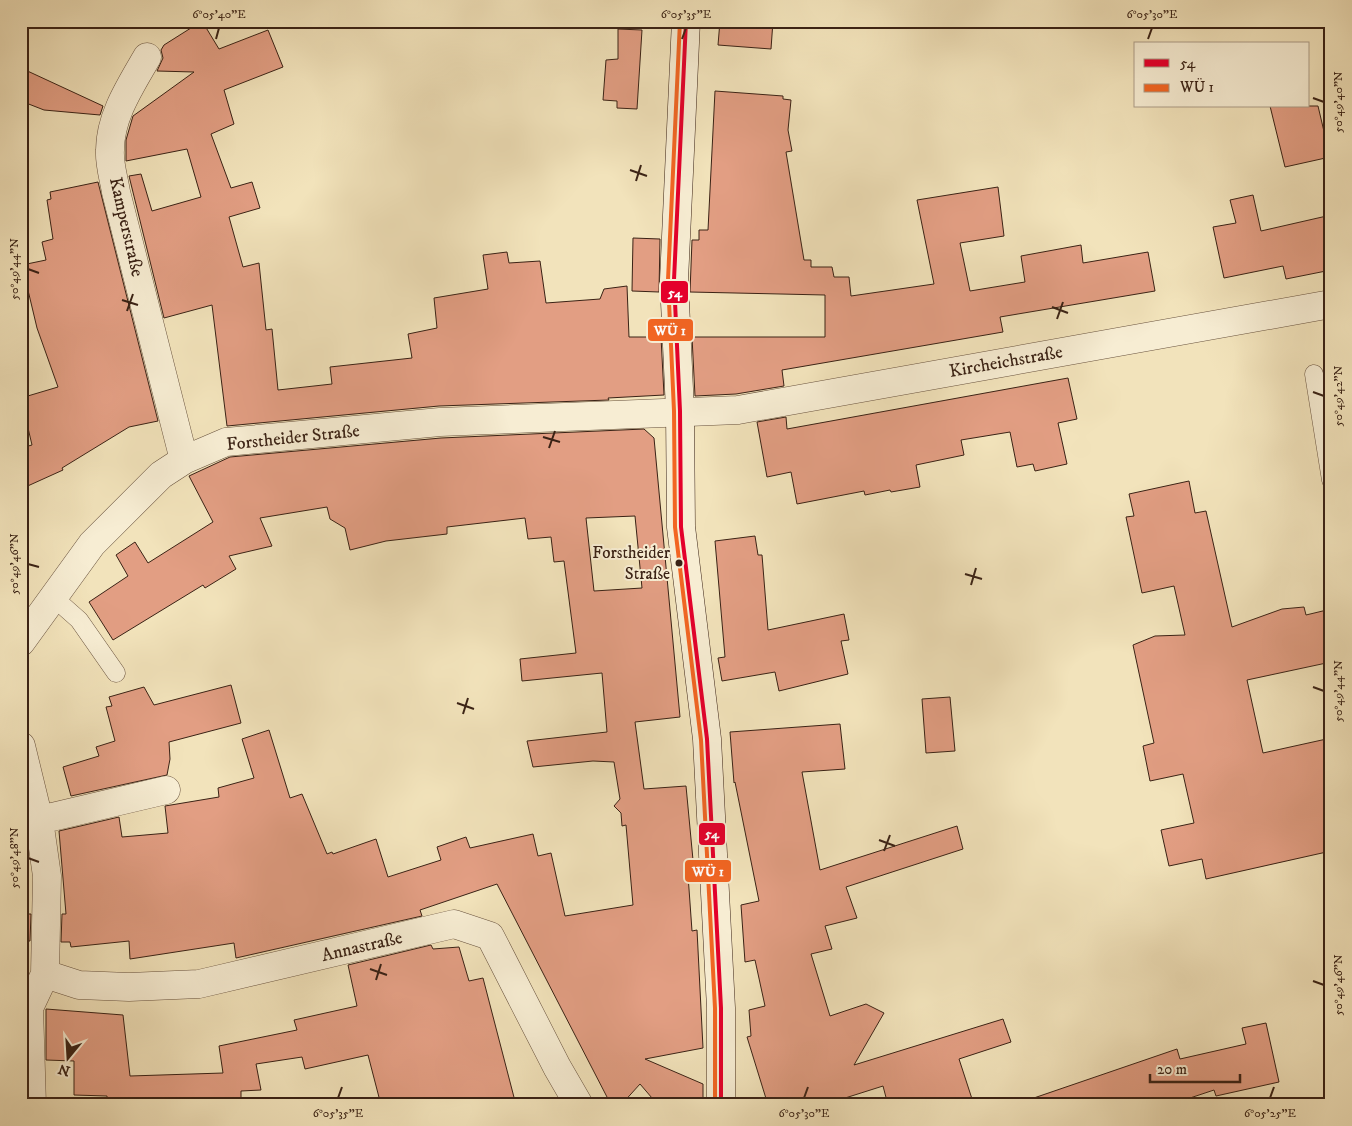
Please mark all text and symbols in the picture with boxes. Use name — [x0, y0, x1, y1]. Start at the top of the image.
text: 6°05'40"E — [192, 7, 246, 22]
text: 6°05'35"E — [661, 7, 712, 22]
text: 6°05'30"E — [1127, 7, 1178, 22]
legend — [1134, 42, 1310, 108]
text: 54 — [1180, 54, 1196, 73]
text: 50°49'40"N — [1331, 71, 1346, 133]
text: WÜ 1 — [1179, 78, 1214, 97]
street label: Kamperstraße — [104, 175, 148, 279]
text: 50°49'44"N — [7, 238, 22, 300]
line badge: 54 — [660, 280, 689, 304]
text: 54 — [667, 284, 683, 302]
line badge: WÜ 1 — [647, 318, 694, 342]
text: WÜ 1 — [653, 322, 686, 340]
street label: Kircheichstraße — [948, 341, 1064, 383]
text: 50°49'42"N — [1331, 365, 1346, 426]
street label: Forstheider Straße — [225, 420, 361, 456]
text: 50°49'46"N — [7, 533, 22, 595]
place label: Forstheider Straße — [592, 542, 671, 585]
marker: Forstheider Straße — [674, 558, 684, 568]
text: 50°49'44"N — [1331, 660, 1346, 722]
line badge: 54 — [698, 822, 726, 846]
text: 54 — [704, 825, 720, 843]
text: 50°49'48"N — [7, 827, 22, 888]
line badge: WÜ 1 — [684, 859, 732, 883]
text: WÜ 1 — [691, 863, 724, 881]
street label: Annastraße — [319, 927, 405, 967]
text: 50°49'46"N — [1331, 954, 1346, 1016]
north arrow — [42, 1034, 92, 1084]
scale bar — [1150, 1051, 1240, 1083]
text: N — [56, 1059, 73, 1080]
text: 20 m — [1157, 1060, 1187, 1079]
text: 6°05'35"E — [313, 1106, 364, 1121]
text: 6°05'30"E — [779, 1106, 830, 1121]
text: 6°05'25"E — [1244, 1106, 1296, 1121]

